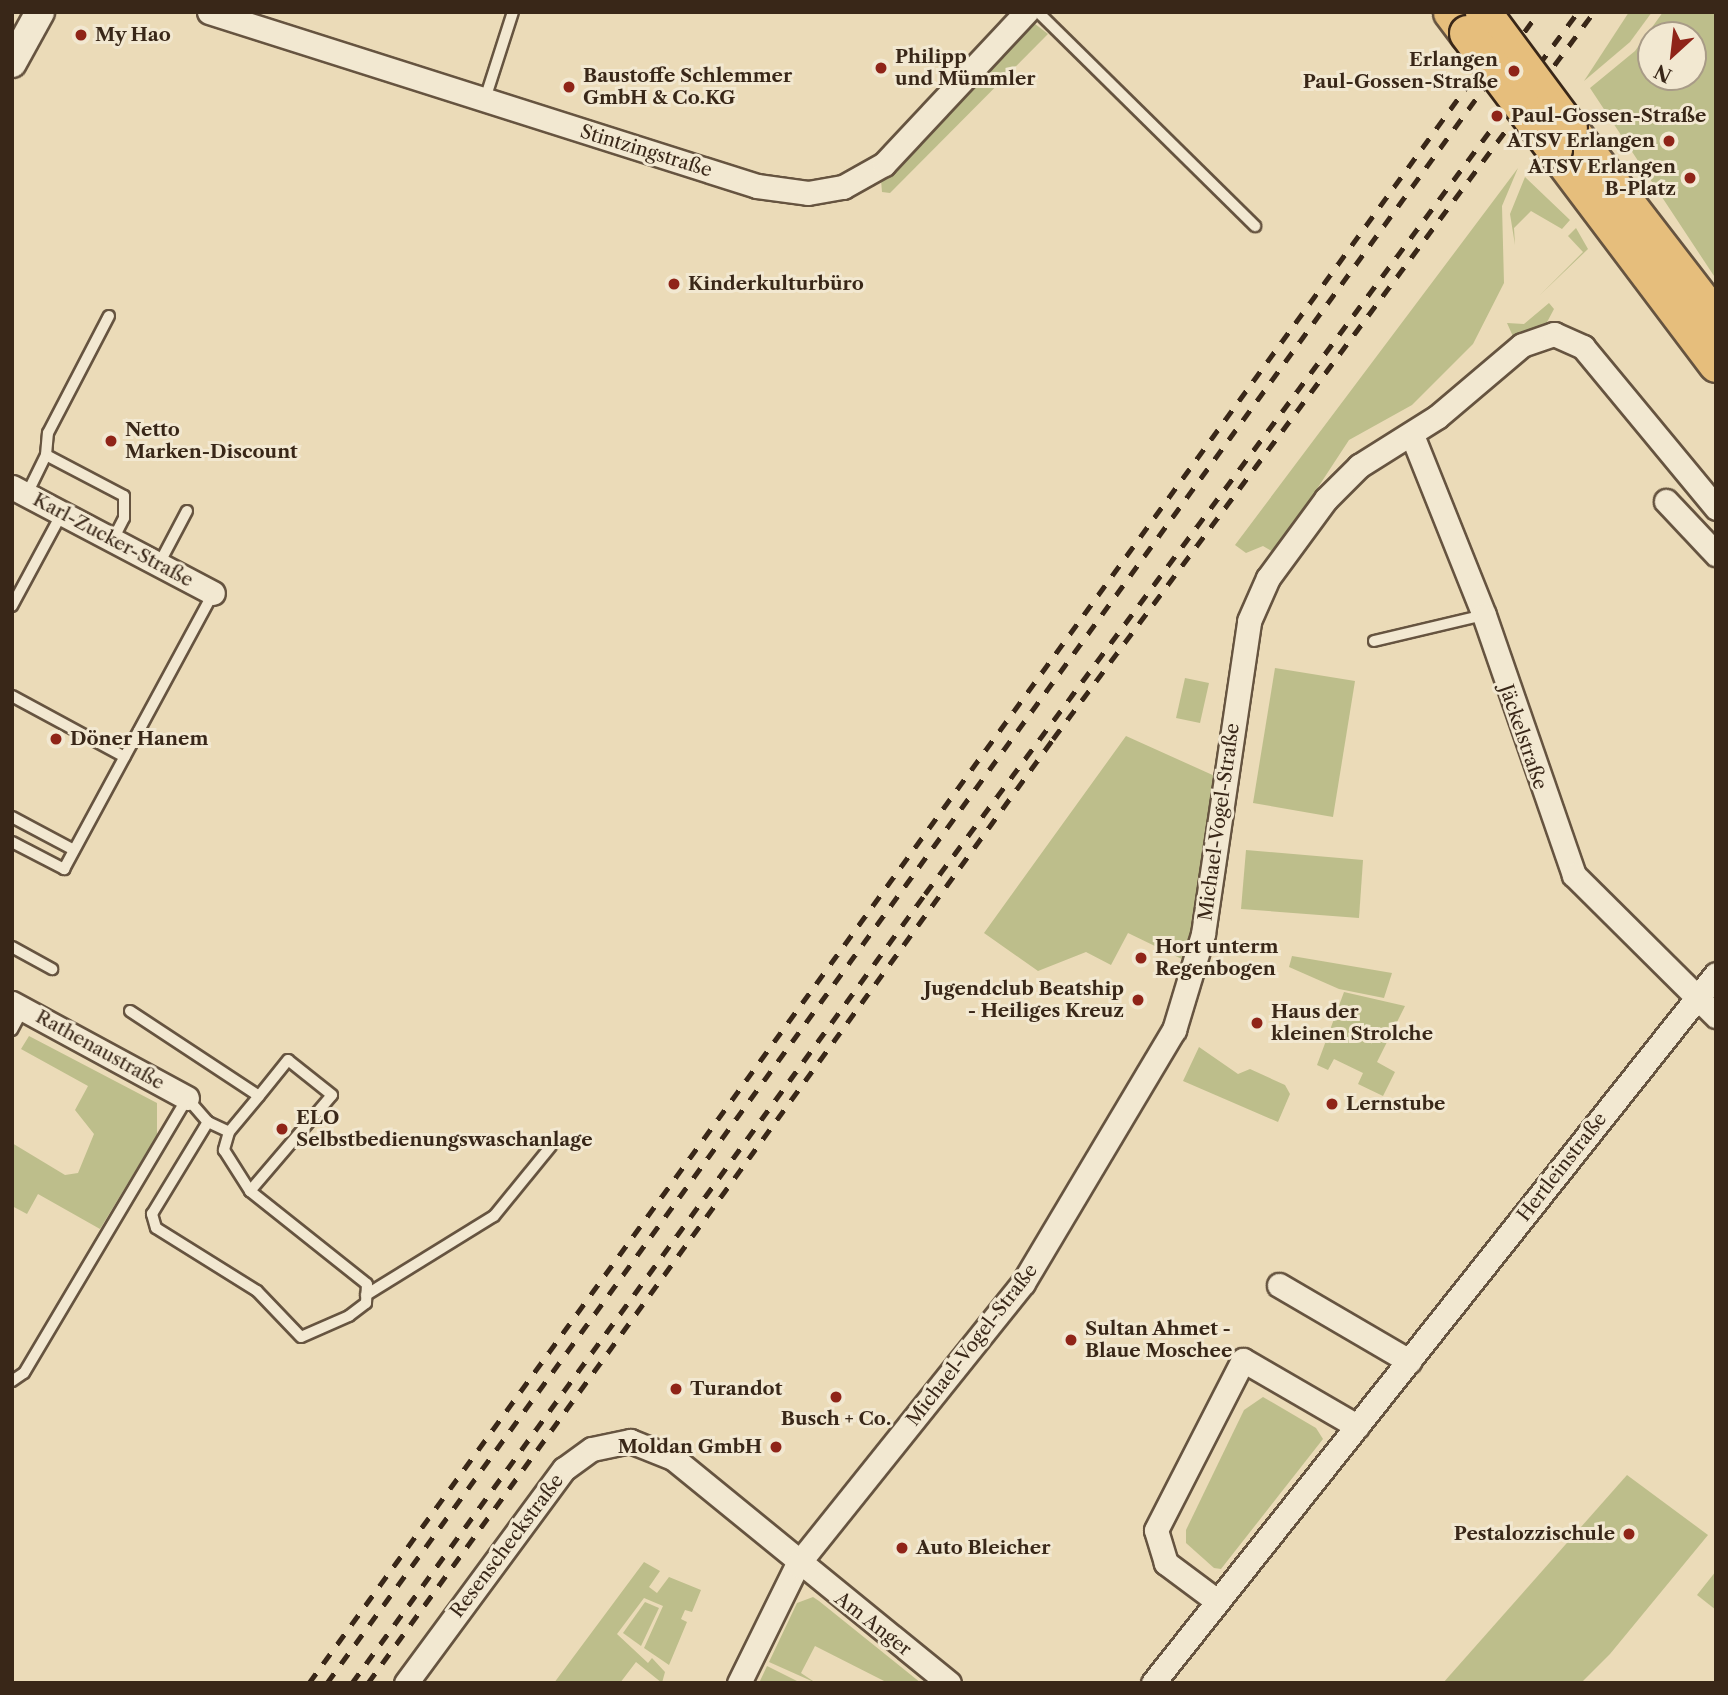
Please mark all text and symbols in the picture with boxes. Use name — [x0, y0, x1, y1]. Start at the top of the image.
north arrow — [1637, 21, 1707, 91]
place label: My Hao — [95, 24, 171, 46]
marker: My Hao — [73, 27, 89, 43]
place label: Philipp und Mümmler — [895, 46, 1036, 90]
place label: Erlangen Paul-Gossen-Straße — [1303, 49, 1498, 93]
text: N — [1651, 59, 1676, 87]
marker: Philipp und Mümmler — [873, 60, 889, 76]
marker: Erlangen Paul-Gossen-Straße — [1504, 61, 1524, 81]
place label: Baustoffe Schlemmer GmbH & Co.KG — [583, 65, 792, 109]
marker: Baustoffe Schlemmer GmbH & Co.KG — [561, 79, 577, 95]
place label: Paul-Gossen-Straße — [1511, 105, 1706, 127]
marker: Paul-Gossen-Straße — [1489, 108, 1505, 124]
street label: Stintzingstraße — [577, 120, 715, 182]
place label: ATSV Erlangen — [1506, 130, 1655, 152]
marker: ATSV Erlangen — [1661, 133, 1677, 149]
place label: ATSV Erlangen B-Platz — [1527, 156, 1676, 200]
marker: ATSV Erlangen B-Platz — [1682, 170, 1698, 186]
place label: Kinderkulturbüro — [688, 273, 864, 295]
marker: Kinderkulturbüro — [666, 276, 682, 292]
place label: Netto Marken-Discount — [125, 419, 298, 463]
marker: Netto Marken-Discount — [103, 433, 119, 449]
street label: Karl-Zucker-Straße — [29, 488, 197, 592]
street label: Jäckelstraße — [1494, 681, 1552, 793]
street label: Michael-Vogel-Straße — [1194, 722, 1244, 922]
place label: Döner Hanem — [70, 728, 209, 750]
marker: Döner Hanem — [48, 731, 64, 747]
place label: Hort unterm Regenbogen — [1155, 936, 1278, 980]
marker: Hort unterm Regenbogen — [1133, 950, 1149, 966]
place label: Jugendclub Beatship - Heiliges Kreuz — [924, 978, 1124, 1022]
marker: Jugendclub Beatship - Heiliges Kreuz — [1130, 992, 1146, 1008]
place label: Haus der kleinen Strolche — [1271, 1001, 1433, 1045]
street label: Rathenaustraße — [32, 1005, 168, 1095]
marker: Haus der kleinen Strolche — [1249, 1015, 1265, 1031]
place label: Lernstube — [1346, 1093, 1445, 1115]
marker: Lernstube — [1324, 1096, 1340, 1112]
place label: ELO Selbstbedienungswaschanlage — [296, 1107, 593, 1151]
street label: Hertleinstraße — [1512, 1108, 1612, 1226]
marker: ELO Selbstbedienungswaschanlage — [274, 1121, 290, 1137]
street label: Michael-Vogel-Straße — [902, 1259, 1042, 1431]
place label: Sultan Ahmet - Blaue Moschee — [1085, 1318, 1232, 1362]
marker: Sultan Ahmet - Blaue Moschee — [1063, 1332, 1079, 1348]
place label: Turandot — [690, 1378, 782, 1400]
marker: Turandot — [668, 1381, 684, 1397]
marker: Busch + Co. — [828, 1389, 844, 1405]
place label: Busch + Co. — [781, 1408, 891, 1430]
place label: Moldan GmbH — [618, 1436, 762, 1458]
marker: Moldan GmbH — [768, 1439, 784, 1455]
street label: Resenscheckstraße — [446, 1470, 568, 1622]
place label: Pestalozzischule — [1454, 1523, 1615, 1545]
marker: Pestalozzischule — [1621, 1526, 1637, 1542]
place label: Auto Bleicher — [916, 1537, 1050, 1559]
marker: Auto Bleicher — [894, 1540, 910, 1556]
street label: Am Anger — [830, 1587, 916, 1661]

